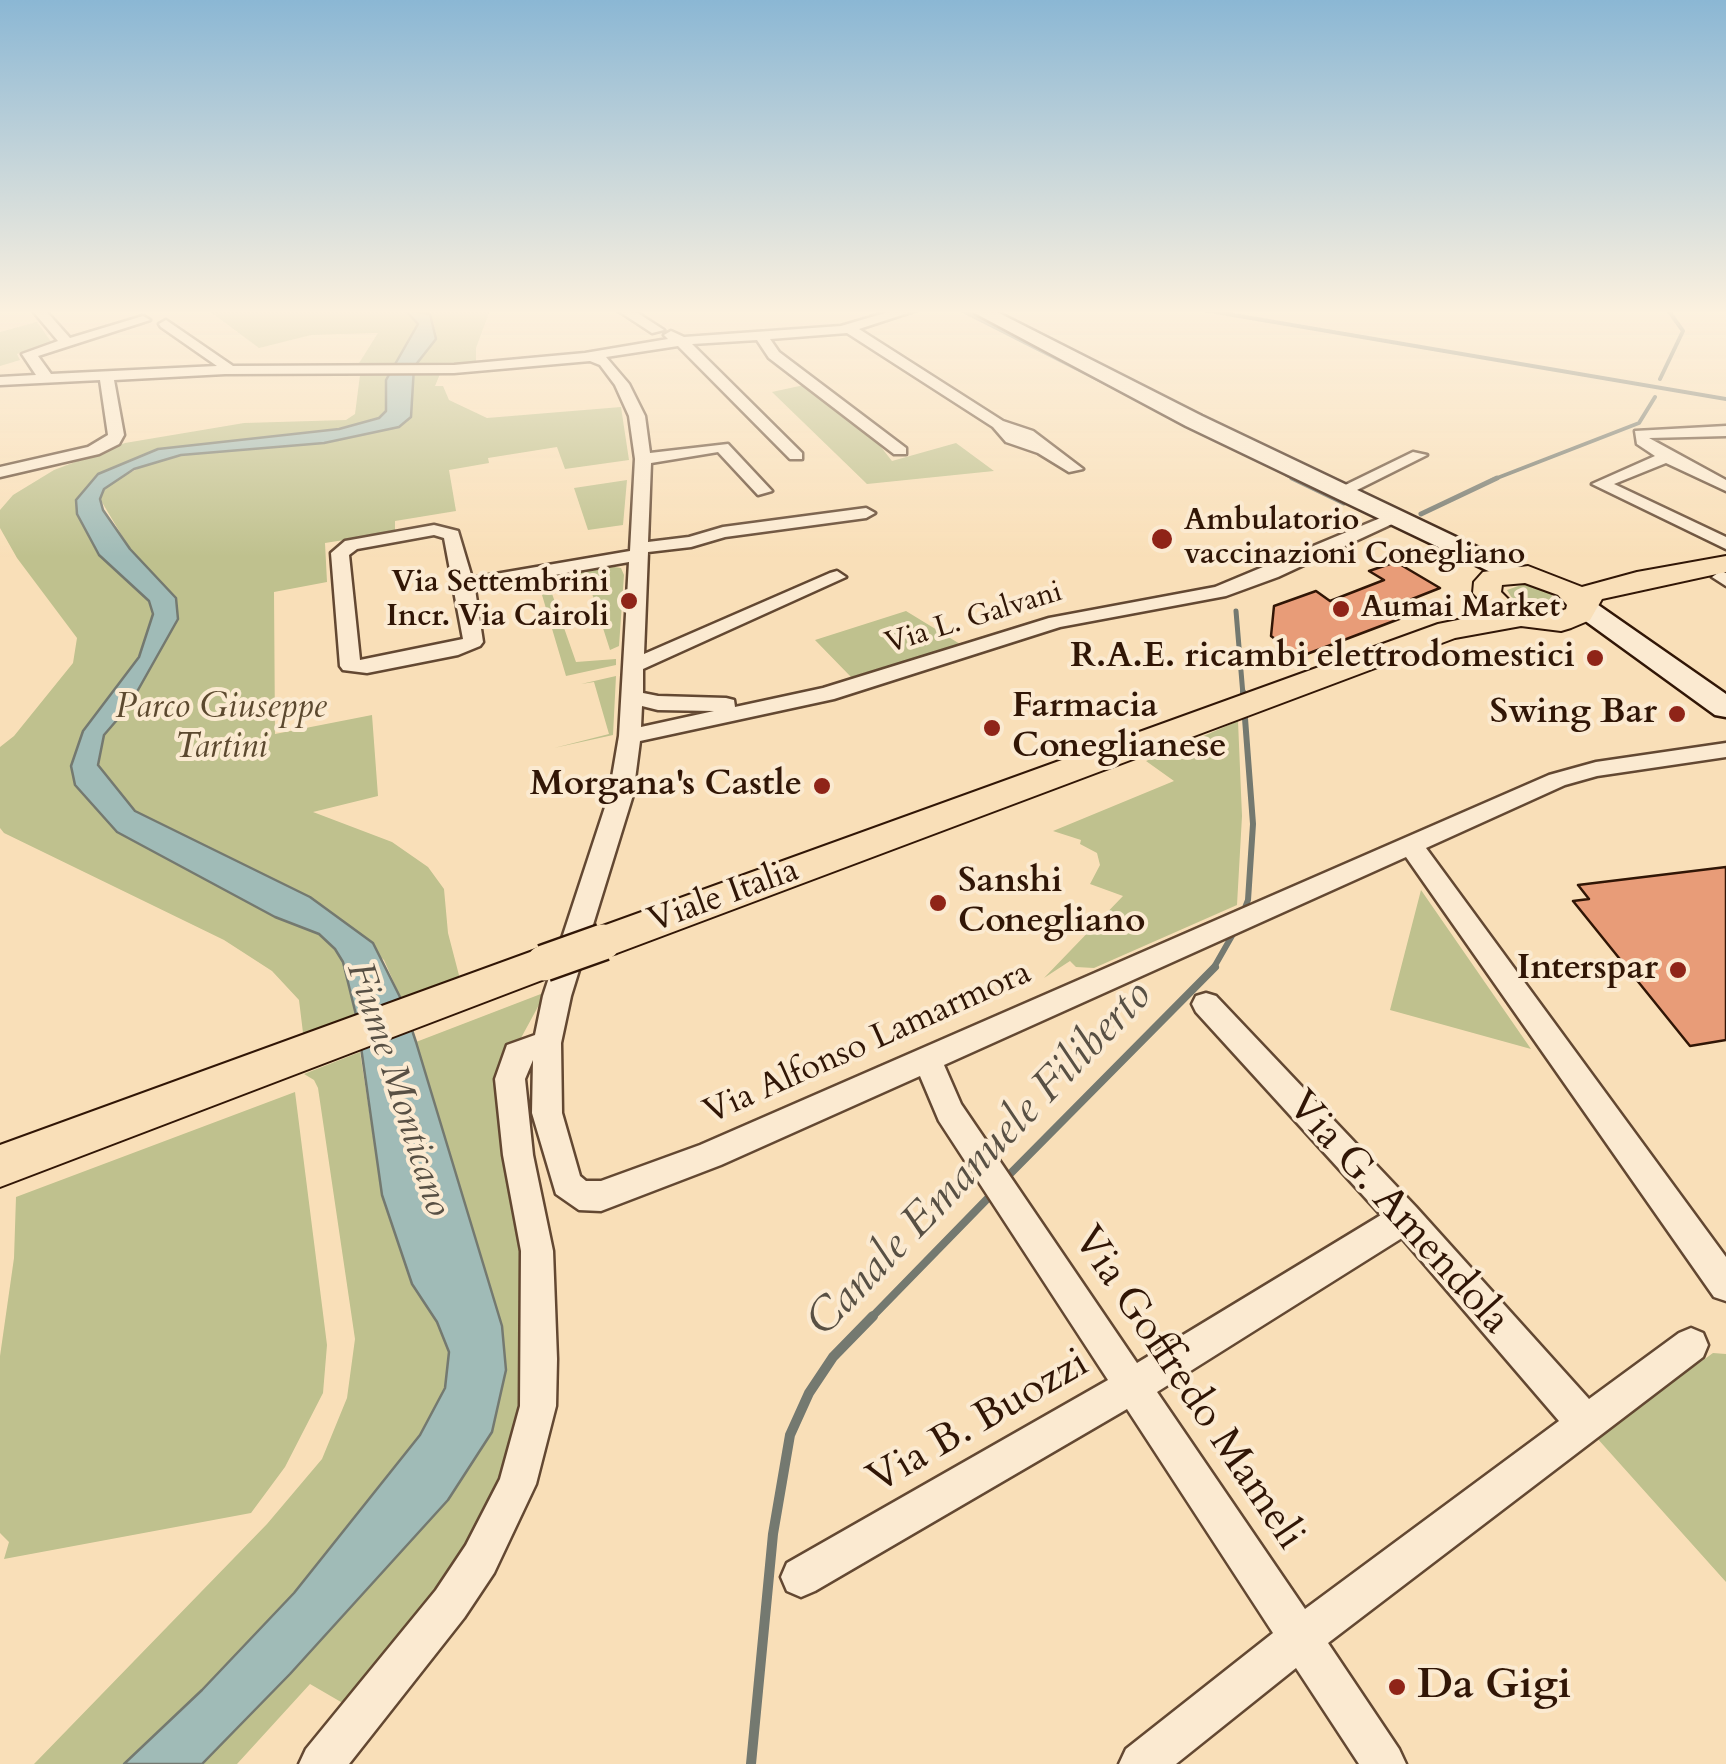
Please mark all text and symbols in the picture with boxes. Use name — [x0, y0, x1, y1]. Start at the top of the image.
place label: Ambulatorio vaccinazioni Conegliano — [1184, 504, 1525, 574]
marker: Ambulatorio vaccinazioni Conegliano — [1149, 526, 1175, 552]
place label: Via Settembrini Incr. Via Cairoli — [386, 566, 609, 636]
street label: Via L. Galvani — [881, 575, 1067, 663]
marker: Via Settembrini Incr. Via Cairoli — [618, 590, 640, 612]
place label: Aumai Market — [1361, 591, 1560, 627]
marker: Aumai Market — [1330, 598, 1352, 620]
place label: R.A.E. ricambi elettrodomestici — [1070, 637, 1575, 679]
marker: R.A.E. ricambi elettrodomestici — [1584, 647, 1606, 669]
place label: Farmacia Coneglianese — [1012, 687, 1227, 769]
park label: Parco Giuseppe Tartini — [115, 688, 327, 770]
place label: Swing Bar — [1490, 693, 1657, 735]
marker: Swing Bar — [1666, 703, 1688, 725]
marker: Farmacia Coneglianese — [981, 717, 1003, 739]
place label: Morgana's Castle — [530, 765, 802, 807]
marker: Morgana's Castle — [811, 775, 833, 797]
street label: Viale Italia — [643, 850, 805, 944]
place label: Sanshi Conegliano — [958, 862, 1145, 944]
marker: Sanshi Conegliano — [927, 892, 949, 914]
place label: Interspar — [1517, 949, 1658, 991]
street label: Via Alfonso Lamarmora — [698, 953, 1038, 1135]
water label: Fiume Monticano — [334, 957, 460, 1223]
marker: Interspar — [1667, 959, 1689, 981]
water label: Canale Emanuele Filiberto — [797, 971, 1165, 1349]
street label: Via G. Amendola — [1275, 1082, 1519, 1346]
street label: Via Goffredo Mameli — [1060, 1218, 1314, 1560]
street label: Via B. Buozzi — [860, 1340, 1098, 1506]
place label: Da Gigi — [1417, 1662, 1571, 1712]
marker: Da Gigi — [1386, 1676, 1408, 1698]

